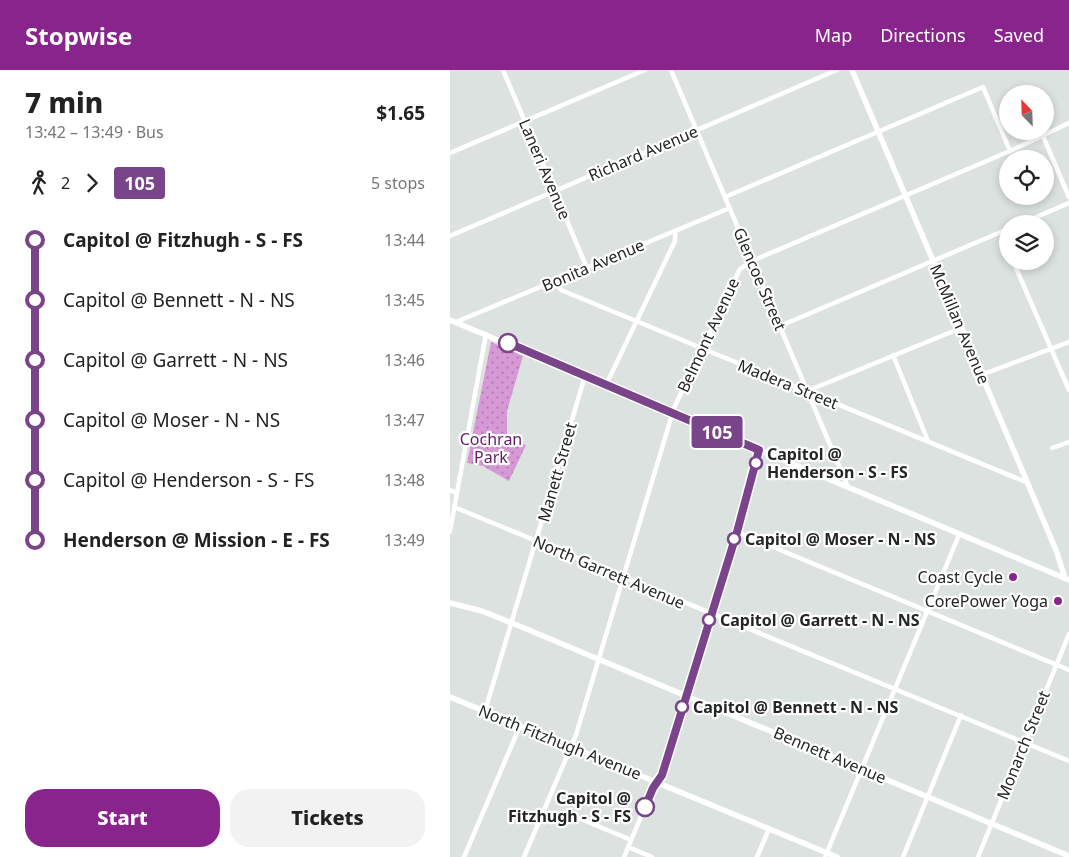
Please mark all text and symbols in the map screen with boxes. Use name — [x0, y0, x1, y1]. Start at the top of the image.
text: Stopwise — [25, 19, 132, 52]
text: Map — [815, 23, 852, 47]
text: Directions — [880, 23, 966, 47]
text: Saved — [994, 23, 1044, 47]
text: 7 min — [25, 83, 103, 121]
north arrow — [999, 85, 1054, 140]
map controls — [999, 85, 1054, 270]
text: $1.65 — [376, 100, 425, 126]
street label: Laneri Avenue — [514, 115, 576, 223]
street label: Richard Avenue — [585, 120, 701, 186]
text: 13:42 – 13:49 · Bus — [25, 121, 164, 143]
button: locate — [999, 150, 1054, 205]
icon: walk — [25, 169, 53, 197]
icon: forward — [78, 169, 106, 197]
text: 105 — [124, 171, 155, 195]
text: 2 — [61, 172, 70, 194]
text: 5 stops — [371, 172, 425, 194]
button: layers — [999, 215, 1054, 270]
street label: Glencoe Street — [728, 224, 792, 334]
text: Capitol @ Fitzhugh - S - FS — [63, 227, 303, 253]
text: 13:44 — [384, 229, 425, 251]
street label: Bonita Avenue — [538, 234, 648, 296]
street label: McMillan Avenue — [925, 261, 995, 387]
street label: Belmont Avenue — [672, 274, 744, 396]
text: Capitol @ Bennett - N - NS — [63, 287, 295, 313]
text: 13:45 — [384, 289, 425, 311]
unlabelled marker — [498, 333, 518, 353]
text: Capitol @ Garrett - N - NS — [63, 347, 288, 373]
text: 13:46 — [384, 349, 425, 371]
street label: Madera Street — [735, 354, 842, 414]
text: Capitol @ Moser - N - NS — [63, 407, 280, 433]
text: 13:47 — [384, 409, 425, 431]
line badge: 105 — [688, 416, 746, 448]
street label: Manett Street — [532, 419, 582, 524]
text: 105 — [702, 420, 732, 444]
park label: Cochran Park — [460, 428, 522, 468]
place label: Capitol @ Henderson - S - FS — [767, 443, 908, 483]
marker: Capitol @ Henderson - S - FS — [749, 456, 763, 470]
text: Capitol @ Henderson - S - FS — [63, 467, 314, 493]
text: 13:48 — [384, 469, 425, 491]
text: Henderson @ Mission - E - FS — [63, 527, 330, 553]
place label: Capitol @ Moser - N - NS — [745, 528, 936, 550]
text: 13:49 — [384, 529, 425, 551]
street label: North Garrett Avenue — [530, 530, 688, 614]
marker: Capitol @ Moser - N - NS — [727, 532, 741, 546]
place label: Coast Cycle — [918, 566, 1003, 588]
marker: Coast Cycle — [1007, 571, 1019, 583]
place label: CorePower Yoga — [925, 590, 1048, 612]
marker: CorePower Yoga — [1052, 595, 1064, 607]
place label: Capitol @ Garrett - N - NS — [720, 609, 920, 631]
marker: Capitol @ Garrett - N - NS — [702, 613, 716, 627]
street label: Monarch Street — [991, 687, 1055, 803]
place label: Capitol @ Bennett - N - NS — [693, 696, 898, 718]
street label: North Fitzhugh Avenue — [475, 699, 645, 785]
marker: Capitol @ Bennett - N - NS — [675, 700, 689, 714]
street label: Bennett Avenue — [770, 721, 890, 789]
place label: Capitol @ Fitzhugh - S - FS — [508, 787, 631, 827]
button: Start — [25, 789, 220, 847]
button: Tickets — [230, 789, 425, 847]
marker: Capitol @ Fitzhugh - S - FS — [635, 797, 655, 817]

